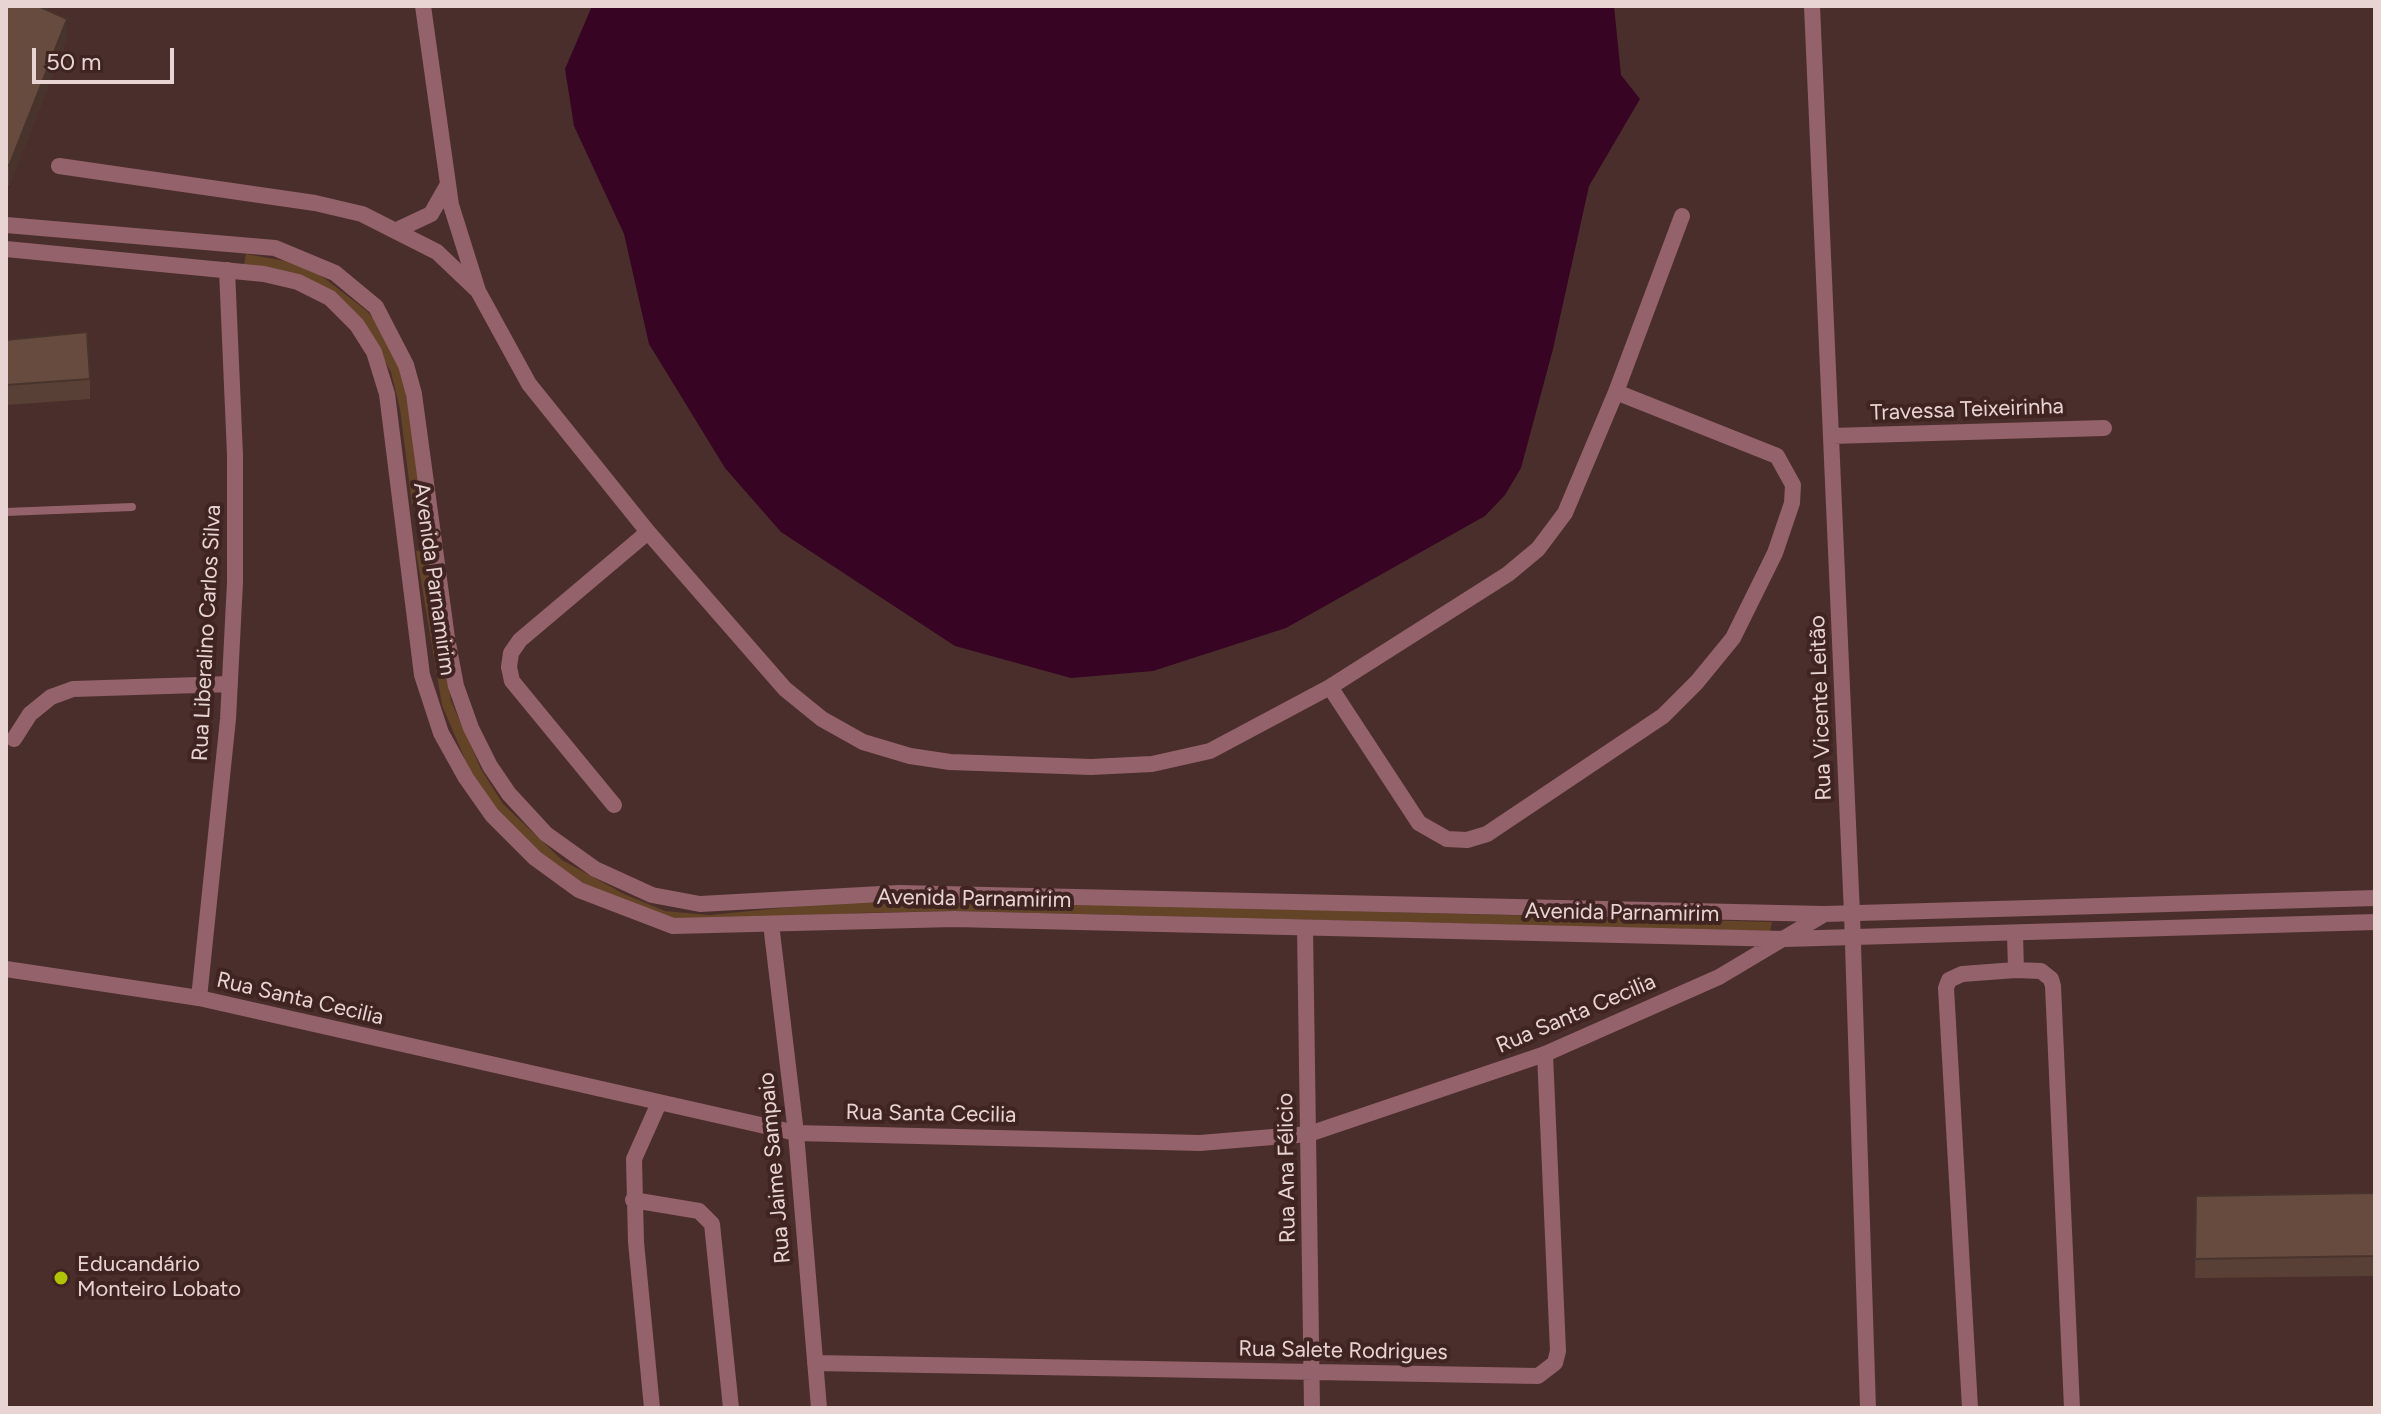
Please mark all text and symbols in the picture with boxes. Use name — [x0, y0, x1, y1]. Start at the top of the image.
scale bar — [36, 32, 178, 82]
text: 50 m — [46, 47, 102, 76]
street label: Travessa Teixeirinha — [1870, 393, 2064, 427]
street label: Avenida Parnamirim — [407, 481, 461, 677]
street label: Rua Liberalino Carlos Silva — [187, 504, 227, 762]
street label: Rua Vicente Leitão — [1805, 615, 1837, 801]
street label: Avenida Parnamirim — [877, 884, 1071, 914]
street label: Avenida Parnamirim — [1525, 898, 1719, 928]
street label: Rua Santa Cecilia — [214, 967, 386, 1031]
street label: Rua Santa Cecilia — [1492, 969, 1660, 1059]
street label: Rua Jaime Sampaio — [753, 1071, 797, 1265]
street label: Rua Ana Félicio — [1272, 1093, 1302, 1243]
street label: Rua Santa Cecilia — [845, 1099, 1017, 1129]
place label: Educandário Monteiro Lobato — [77, 1252, 241, 1304]
marker: Educandário Monteiro Lobato — [52, 1269, 70, 1287]
street label: Rua Salete Rodrigues — [1238, 1336, 1448, 1366]

